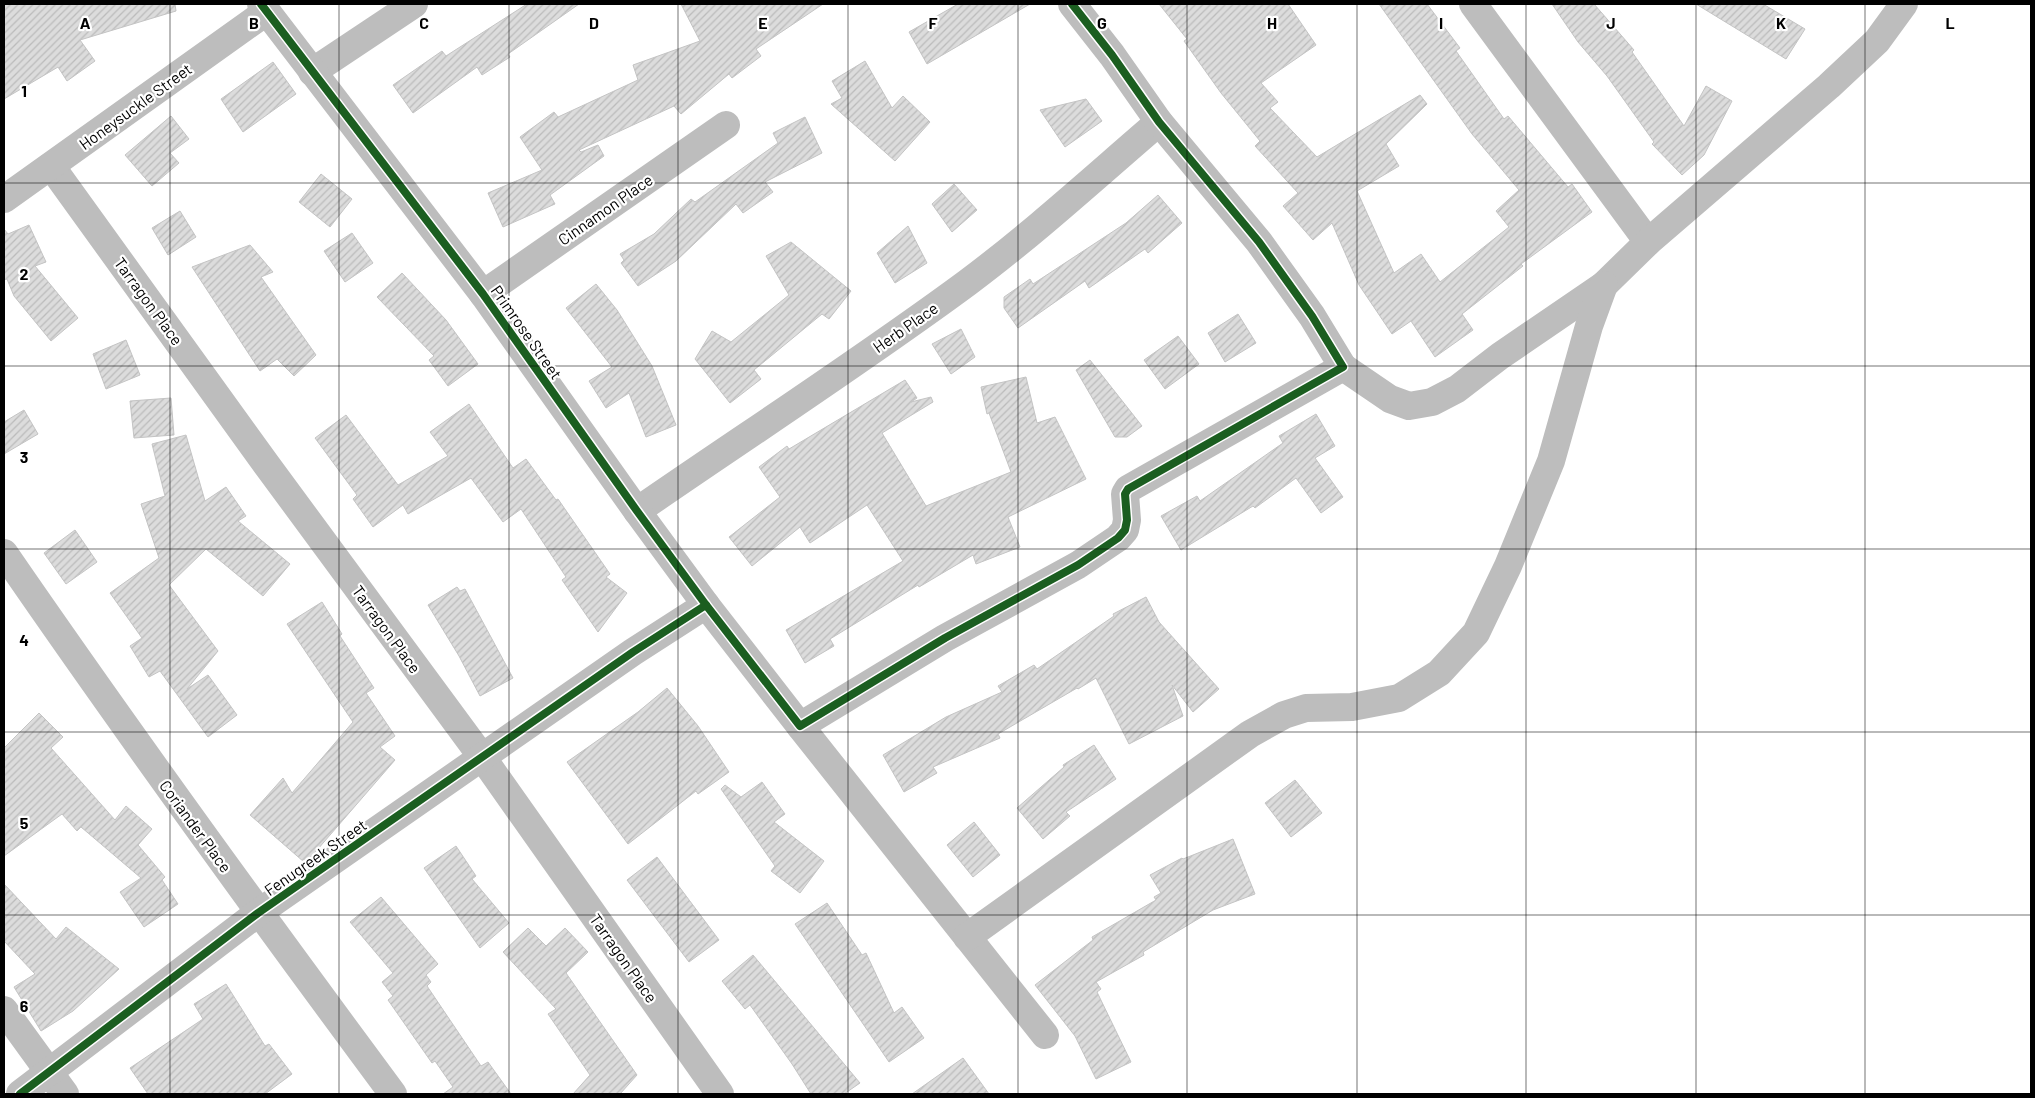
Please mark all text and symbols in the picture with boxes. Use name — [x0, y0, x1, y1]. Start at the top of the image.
text: A — [80, 13, 91, 32]
text: B — [249, 13, 259, 32]
text: C — [419, 13, 429, 32]
text: D — [589, 13, 599, 32]
text: E — [758, 13, 768, 32]
text: F — [929, 13, 938, 32]
text: G — [1097, 13, 1107, 32]
text: H — [1267, 13, 1277, 32]
text: I — [1439, 13, 1443, 32]
text: J — [1606, 13, 1616, 32]
text: K — [1776, 13, 1786, 32]
text: L — [1945, 13, 1955, 32]
street label: Honeysuckle Street — [75, 59, 195, 153]
text: 1 — [21, 81, 27, 100]
street label: Cinnamon Place — [554, 169, 656, 249]
street label: Tarragon Place — [111, 253, 187, 349]
text: 2 — [20, 264, 29, 283]
street label: Primrose Street — [488, 281, 566, 383]
street label: Herb Place — [869, 298, 941, 356]
text: 3 — [20, 447, 28, 466]
street label: Tarragon Place — [349, 581, 425, 677]
text: 4 — [19, 630, 29, 649]
street label: Coriander Place — [156, 776, 236, 876]
text: 5 — [20, 813, 29, 832]
street label: Fenugreek Street — [260, 815, 370, 899]
street label: Tarragon Place — [586, 910, 662, 1006]
text: 6 — [20, 996, 29, 1015]

